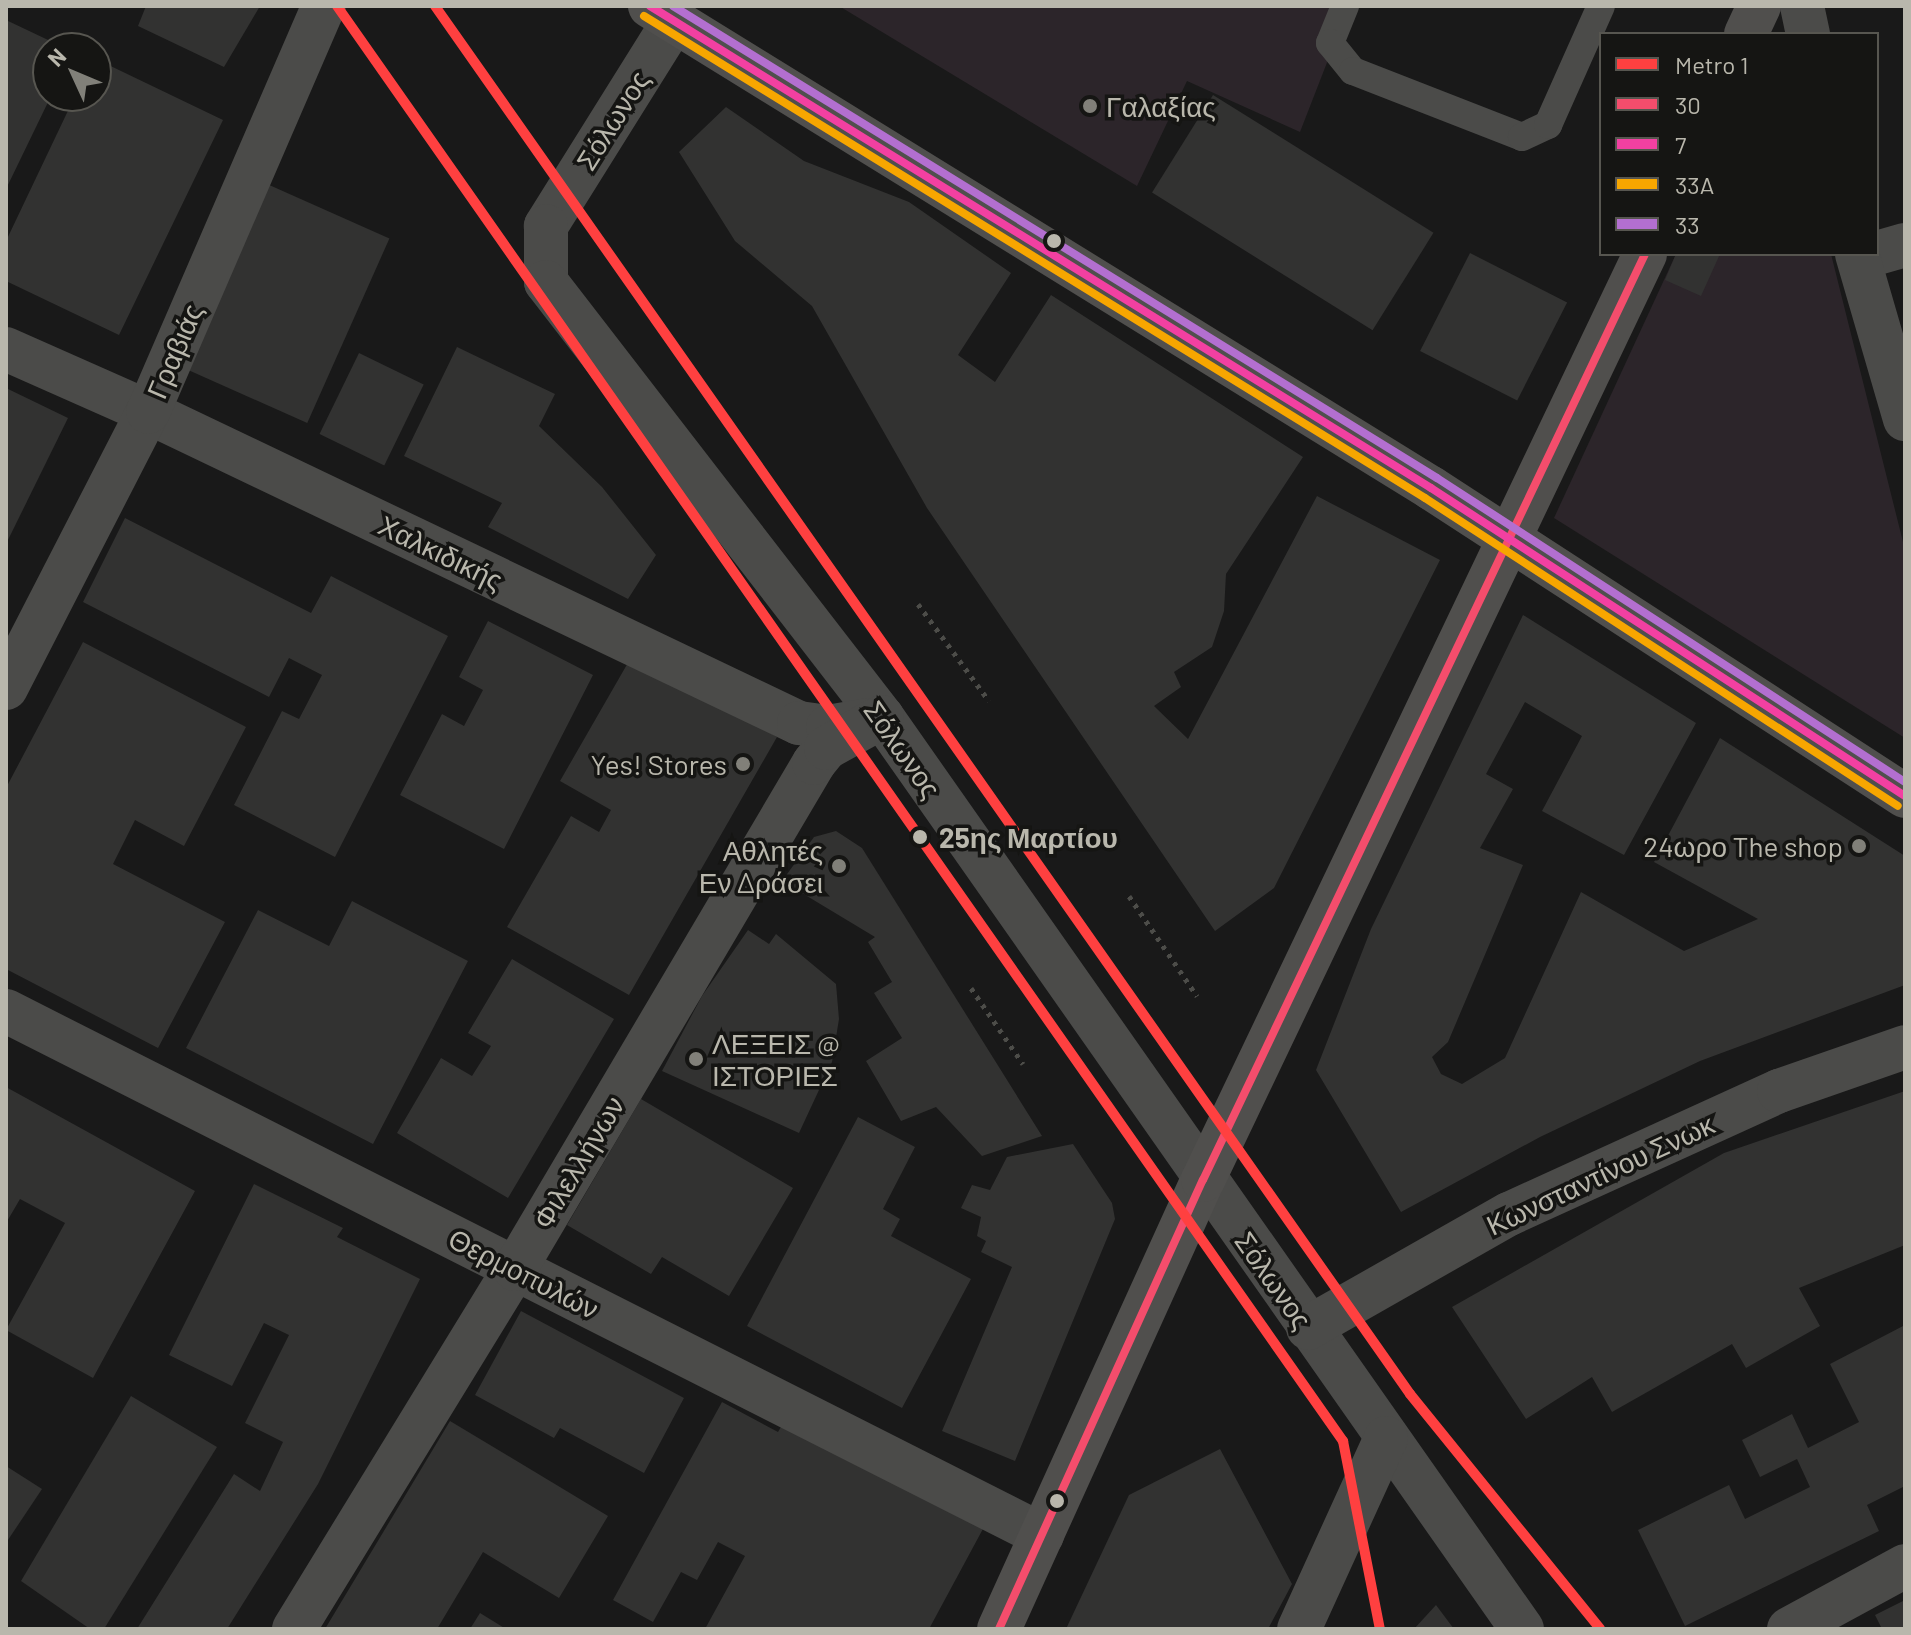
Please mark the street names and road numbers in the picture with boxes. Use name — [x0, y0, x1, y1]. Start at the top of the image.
street label: Σόλωνος — [568, 64, 656, 176]
street label: Γραβιάς — [139, 299, 209, 403]
street label: Χαλκιδικής — [373, 508, 509, 596]
street label: Σόλωνος — [857, 694, 949, 804]
street label: Φιλελλήνων — [525, 1090, 631, 1234]
street label: Κωνσταντίνου Σνωκ — [1481, 1107, 1719, 1241]
street label: Θερμοπυλών — [443, 1221, 605, 1325]
street label: Σόλωνος — [1228, 1225, 1320, 1335]

